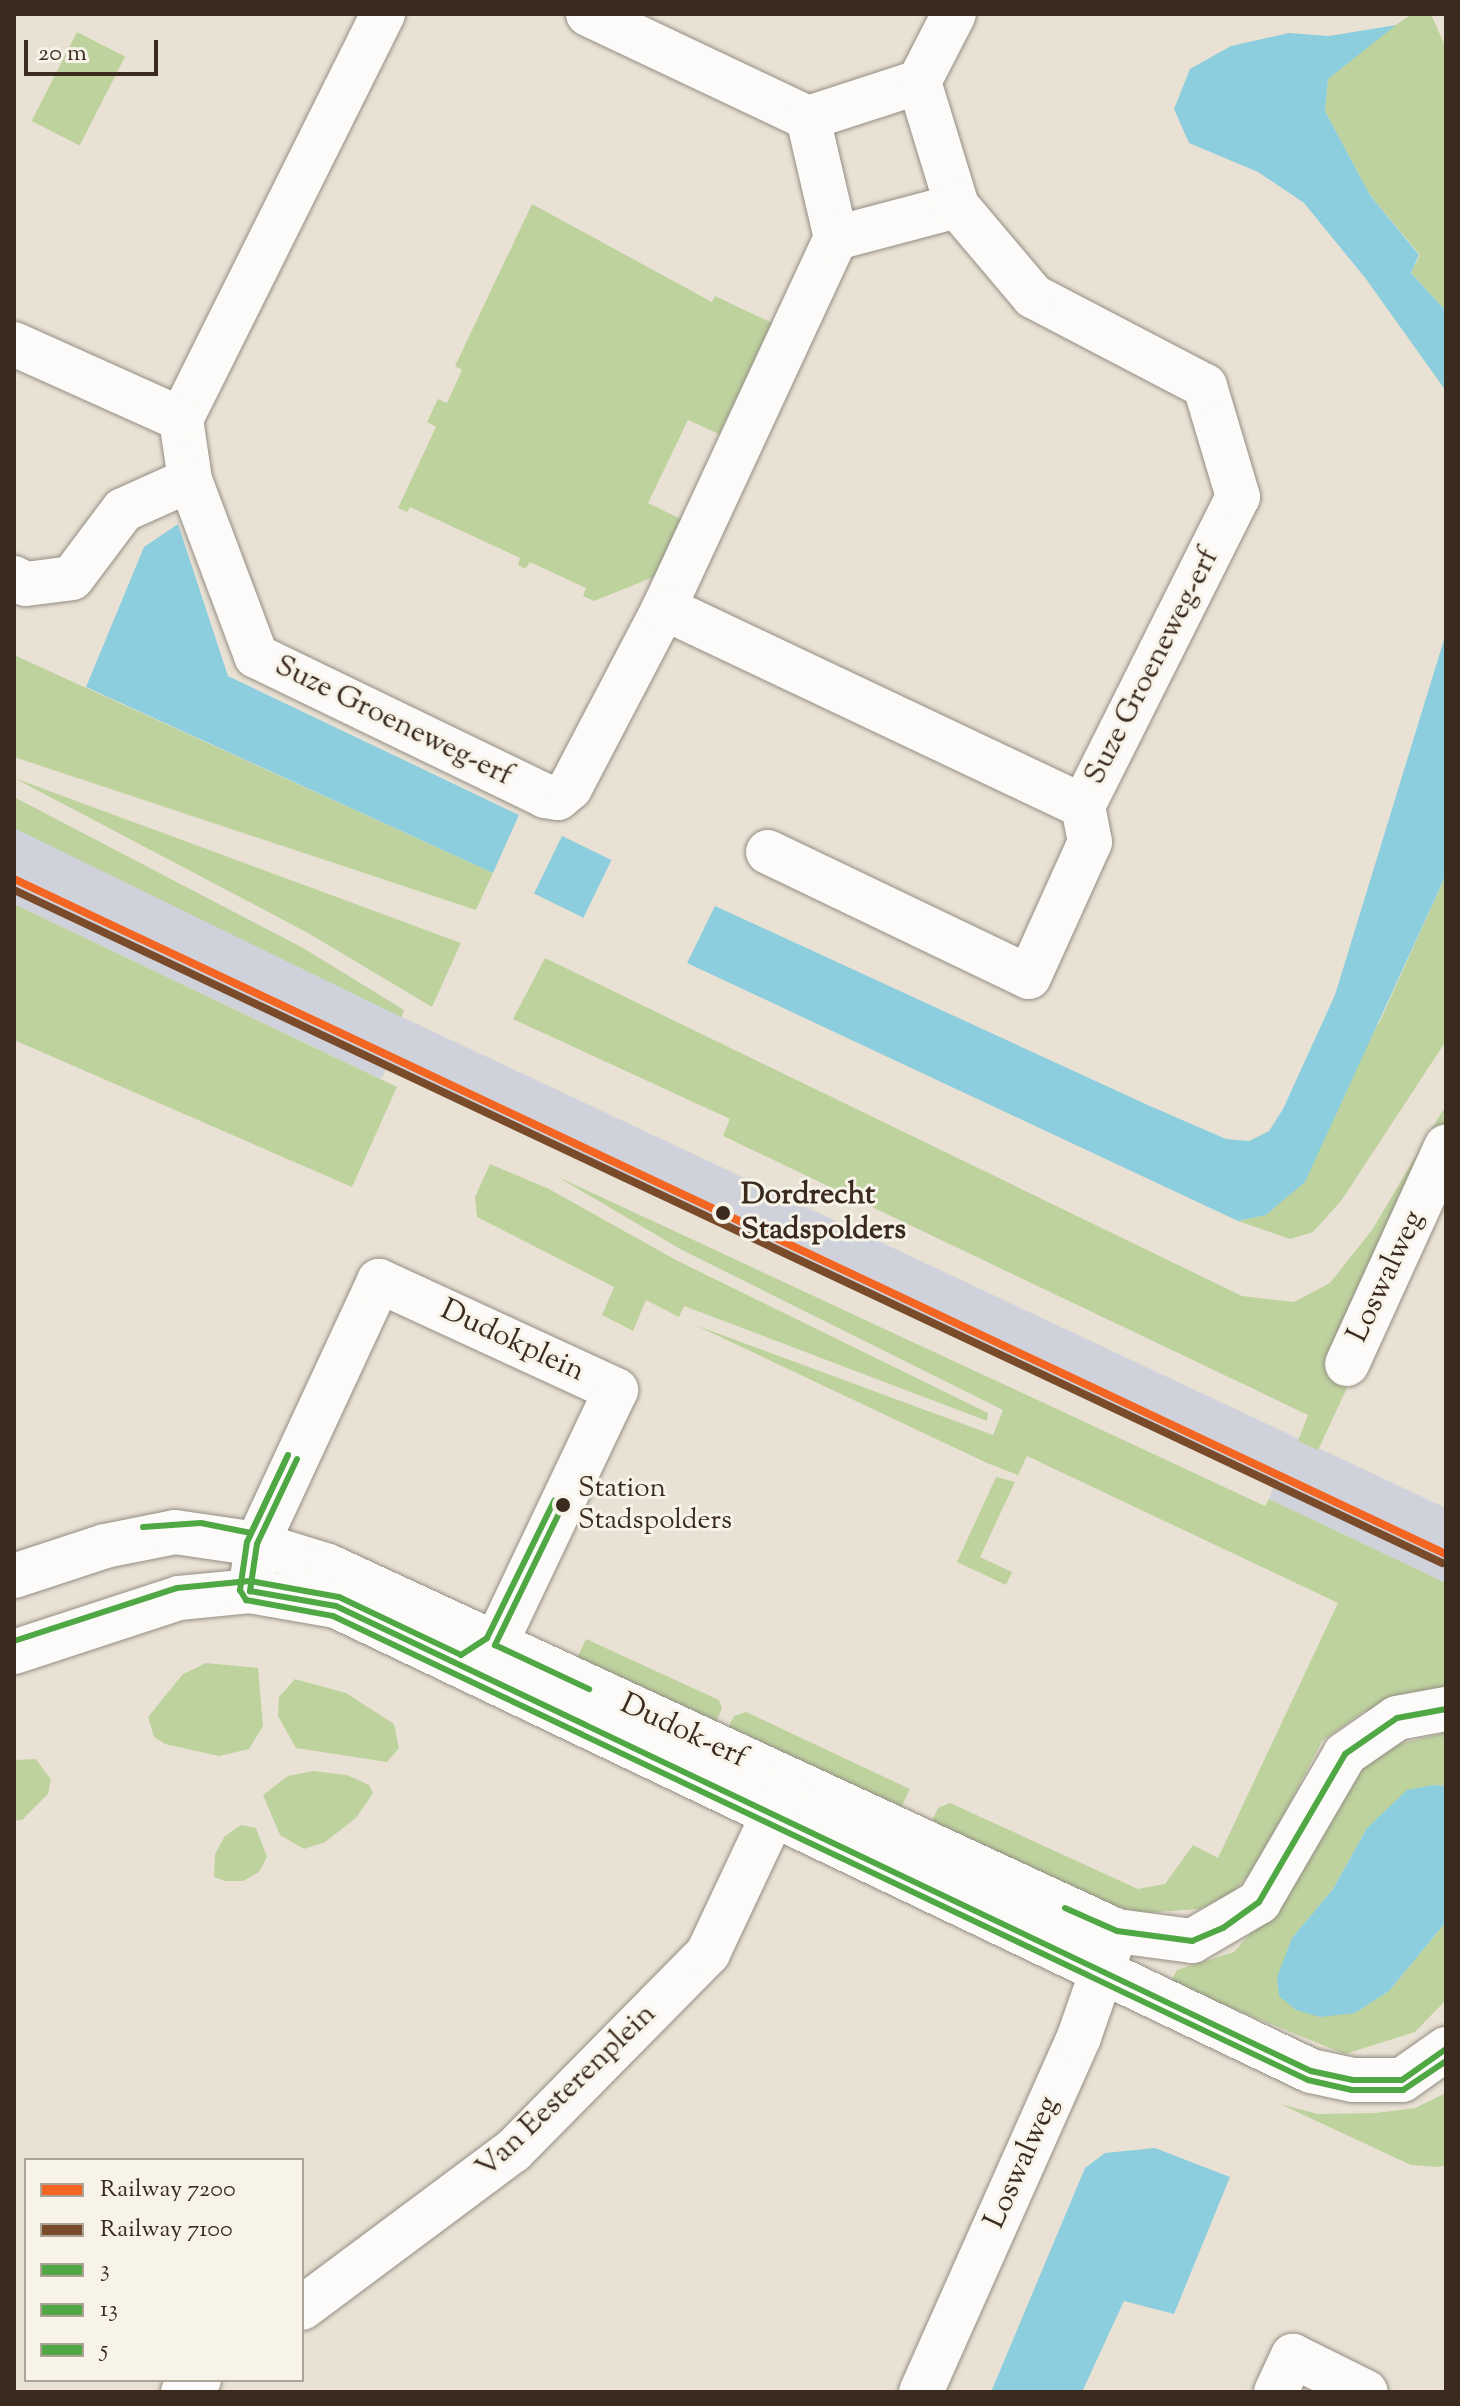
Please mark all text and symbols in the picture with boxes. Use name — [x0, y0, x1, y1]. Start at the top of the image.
scale bar — [28, 24, 162, 74]
text: 20 m — [38, 37, 87, 71]
street label: Suze Groeneweg-erf — [1078, 543, 1228, 791]
street label: Suze Groeneweg-erf — [268, 649, 518, 795]
place label: Dordrecht Stadspolders — [741, 1178, 906, 1248]
marker: Dordrecht Stadspolders — [712, 1202, 734, 1224]
street label: Loswalweg — [1341, 1206, 1433, 1348]
street label: Dudokplein — [434, 1293, 590, 1391]
place label: Station Stadspolders — [578, 1472, 732, 1538]
marker: Station Stadspolders — [555, 1497, 571, 1513]
street label: Dudok-erf — [614, 1687, 752, 1777]
street label: Van Eesterenplein — [470, 1997, 664, 2187]
street label: Loswalweg — [978, 2091, 1068, 2235]
legend — [24, 2158, 304, 2382]
text: Railway 7200 — [100, 2173, 236, 2207]
text: Railway 7100 — [100, 2213, 233, 2247]
text: 3 — [100, 2253, 110, 2287]
text: 13 — [100, 2293, 118, 2327]
text: 5 — [100, 2333, 108, 2367]

